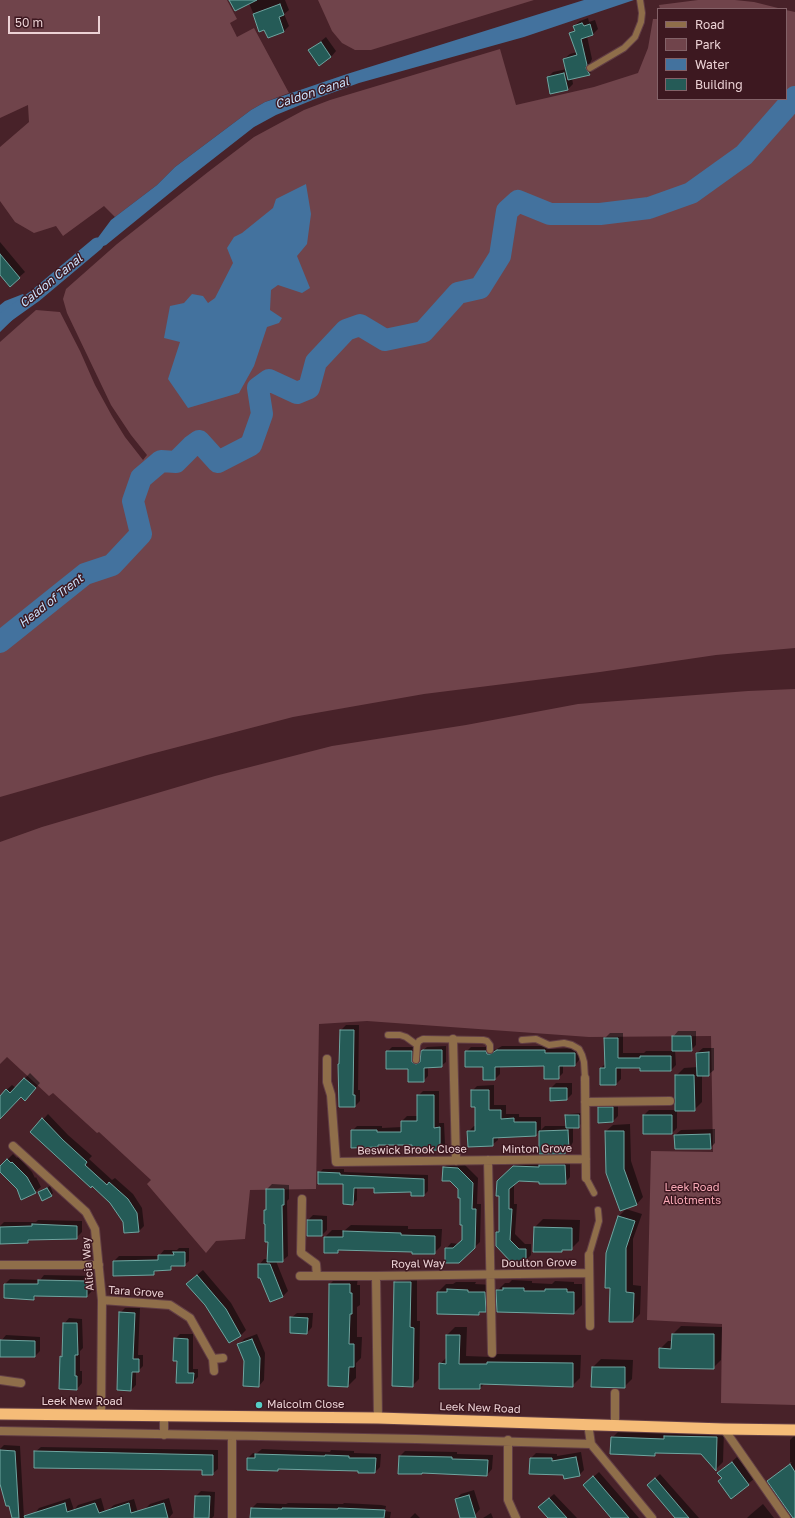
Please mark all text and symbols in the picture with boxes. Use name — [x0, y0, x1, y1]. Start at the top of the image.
scale bar — [10, 8, 102, 34]
legend — [657, 8, 787, 100]
text: 50 m — [15, 15, 43, 30]
text: Road — [695, 17, 724, 32]
text: Park — [695, 37, 721, 52]
text: Water — [695, 57, 729, 72]
water label: Caldon Canal — [273, 74, 351, 112]
text: Building — [695, 77, 743, 92]
water label: Caldon Canal — [17, 251, 85, 311]
water label: Head of Trent — [16, 571, 86, 631]
street label: Beswick Brook Close — [357, 1142, 467, 1158]
street label: Minton Grove — [502, 1142, 572, 1156]
park label: Leek Road Allotments — [663, 1181, 721, 1207]
street label: Alicia Way — [79, 1237, 97, 1291]
street label: Doulton Grove — [501, 1256, 577, 1270]
street label: Royal Way — [391, 1257, 445, 1271]
street label: Tara Grove — [108, 1283, 164, 1301]
street label: Leek New Road — [41, 1395, 123, 1409]
place label: Malcolm Close — [267, 1398, 344, 1412]
marker: Malcolm Close — [254, 1400, 264, 1410]
street label: Leek New Road — [439, 1400, 521, 1416]

